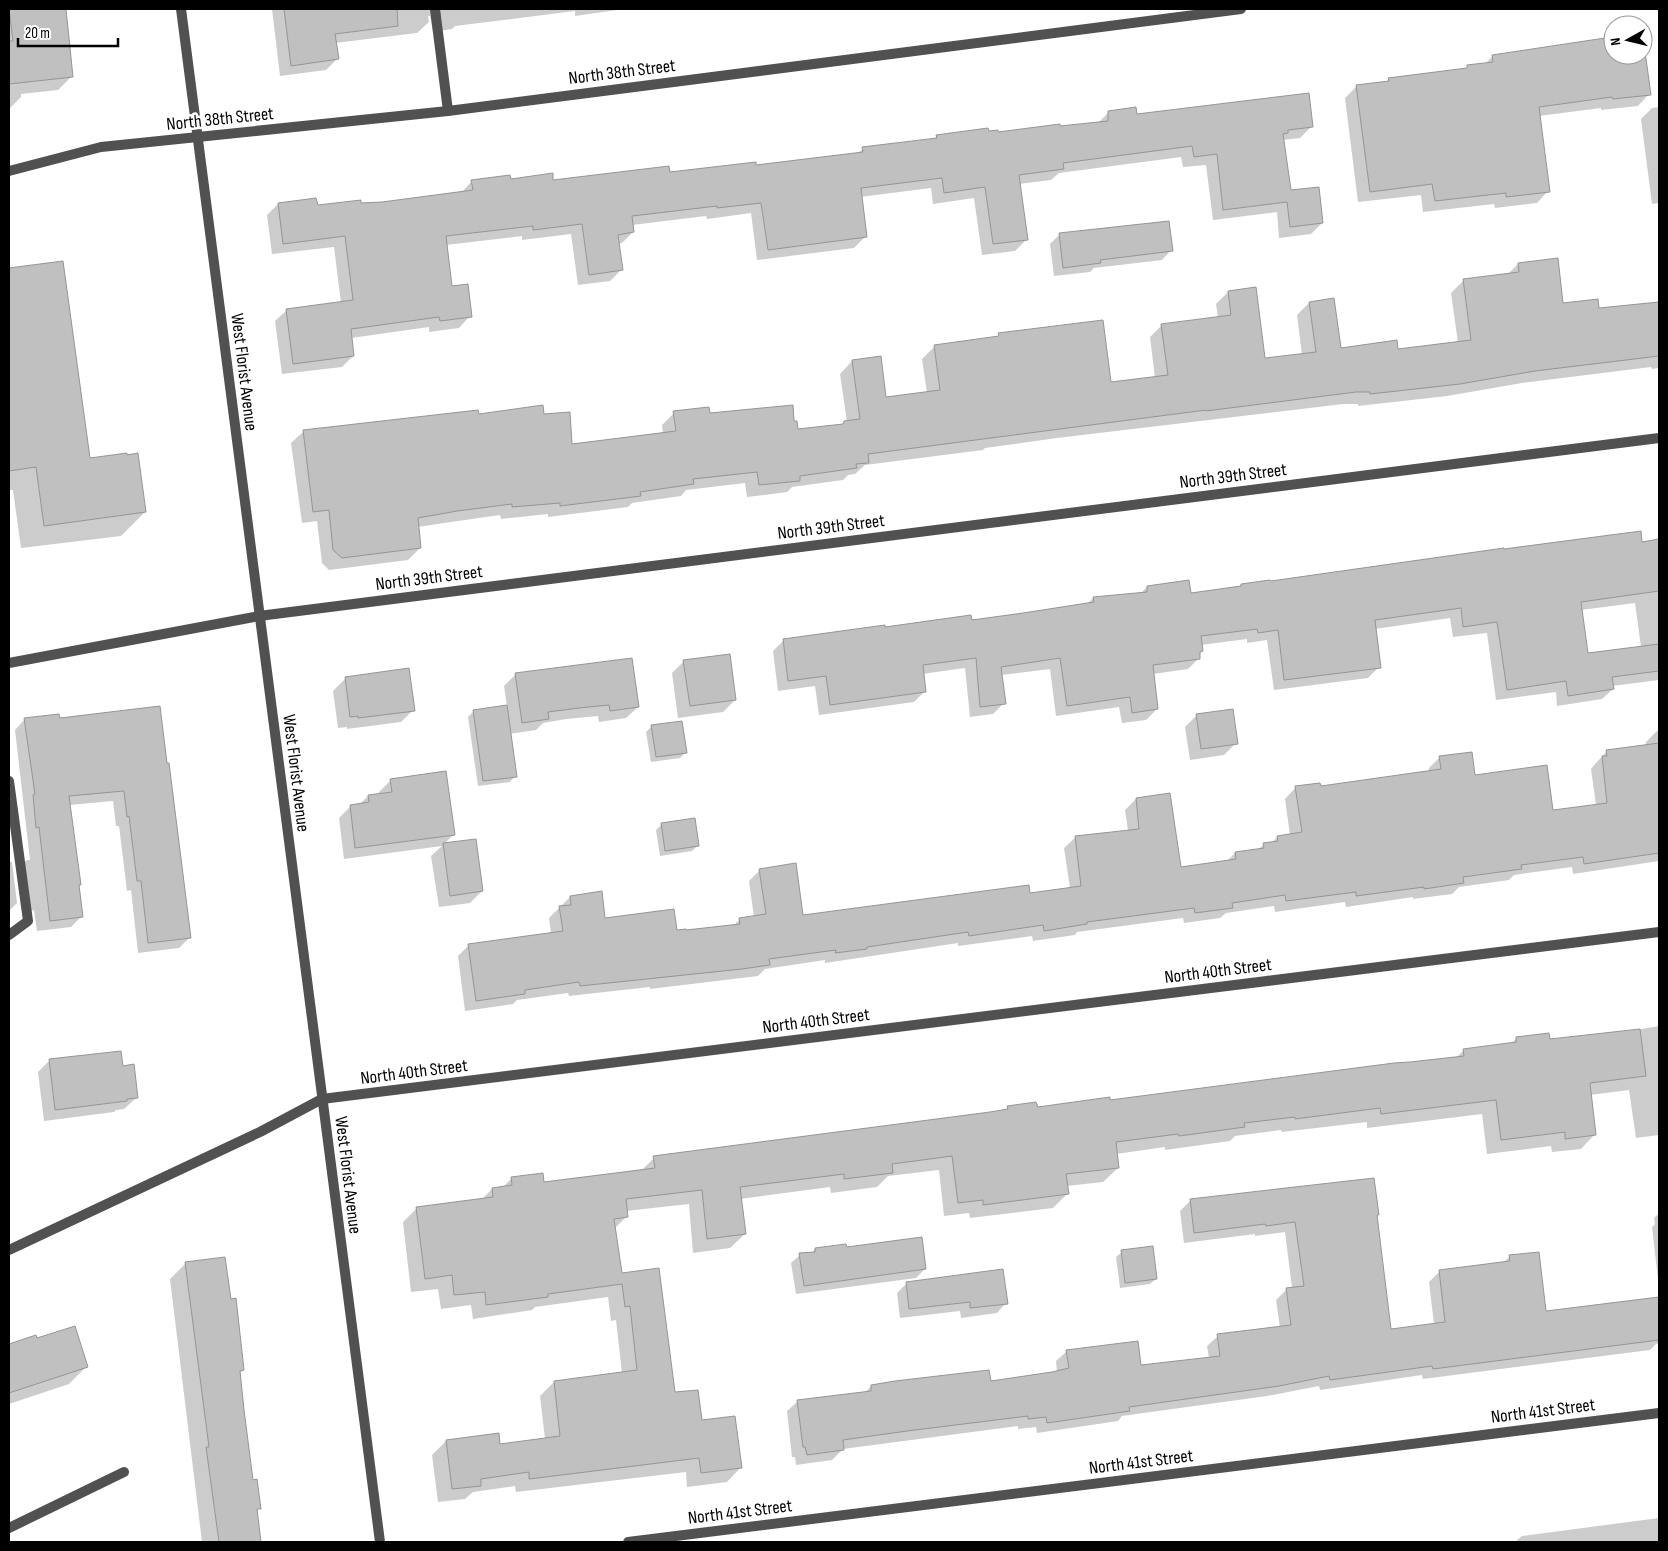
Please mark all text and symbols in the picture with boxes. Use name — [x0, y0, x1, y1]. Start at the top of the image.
scale bar — [18, 15, 118, 47]
north arrow — [1603, 15, 1653, 65]
text: 20 m — [25, 24, 50, 43]
text: N — [1607, 37, 1625, 47]
street label: North 38th Street — [567, 55, 677, 89]
street label: North 38th Street — [165, 103, 275, 135]
street label: West Florist Avenue — [226, 312, 262, 432]
street label: North 39th Street — [1178, 459, 1288, 493]
street label: North 39th Street — [776, 510, 886, 544]
street label: North 39th Street — [374, 561, 484, 595]
street label: West Florist Avenue — [278, 713, 314, 833]
street label: North 40th Street — [1163, 954, 1273, 988]
street label: North 40th Street — [761, 1004, 871, 1038]
street label: North 40th Street — [359, 1055, 469, 1089]
street label: West Florist Avenue — [330, 1115, 366, 1235]
street label: North 41st Street — [1490, 1394, 1597, 1428]
street label: North 41st Street — [1088, 1445, 1195, 1479]
street label: North 41st Street — [687, 1495, 794, 1529]

